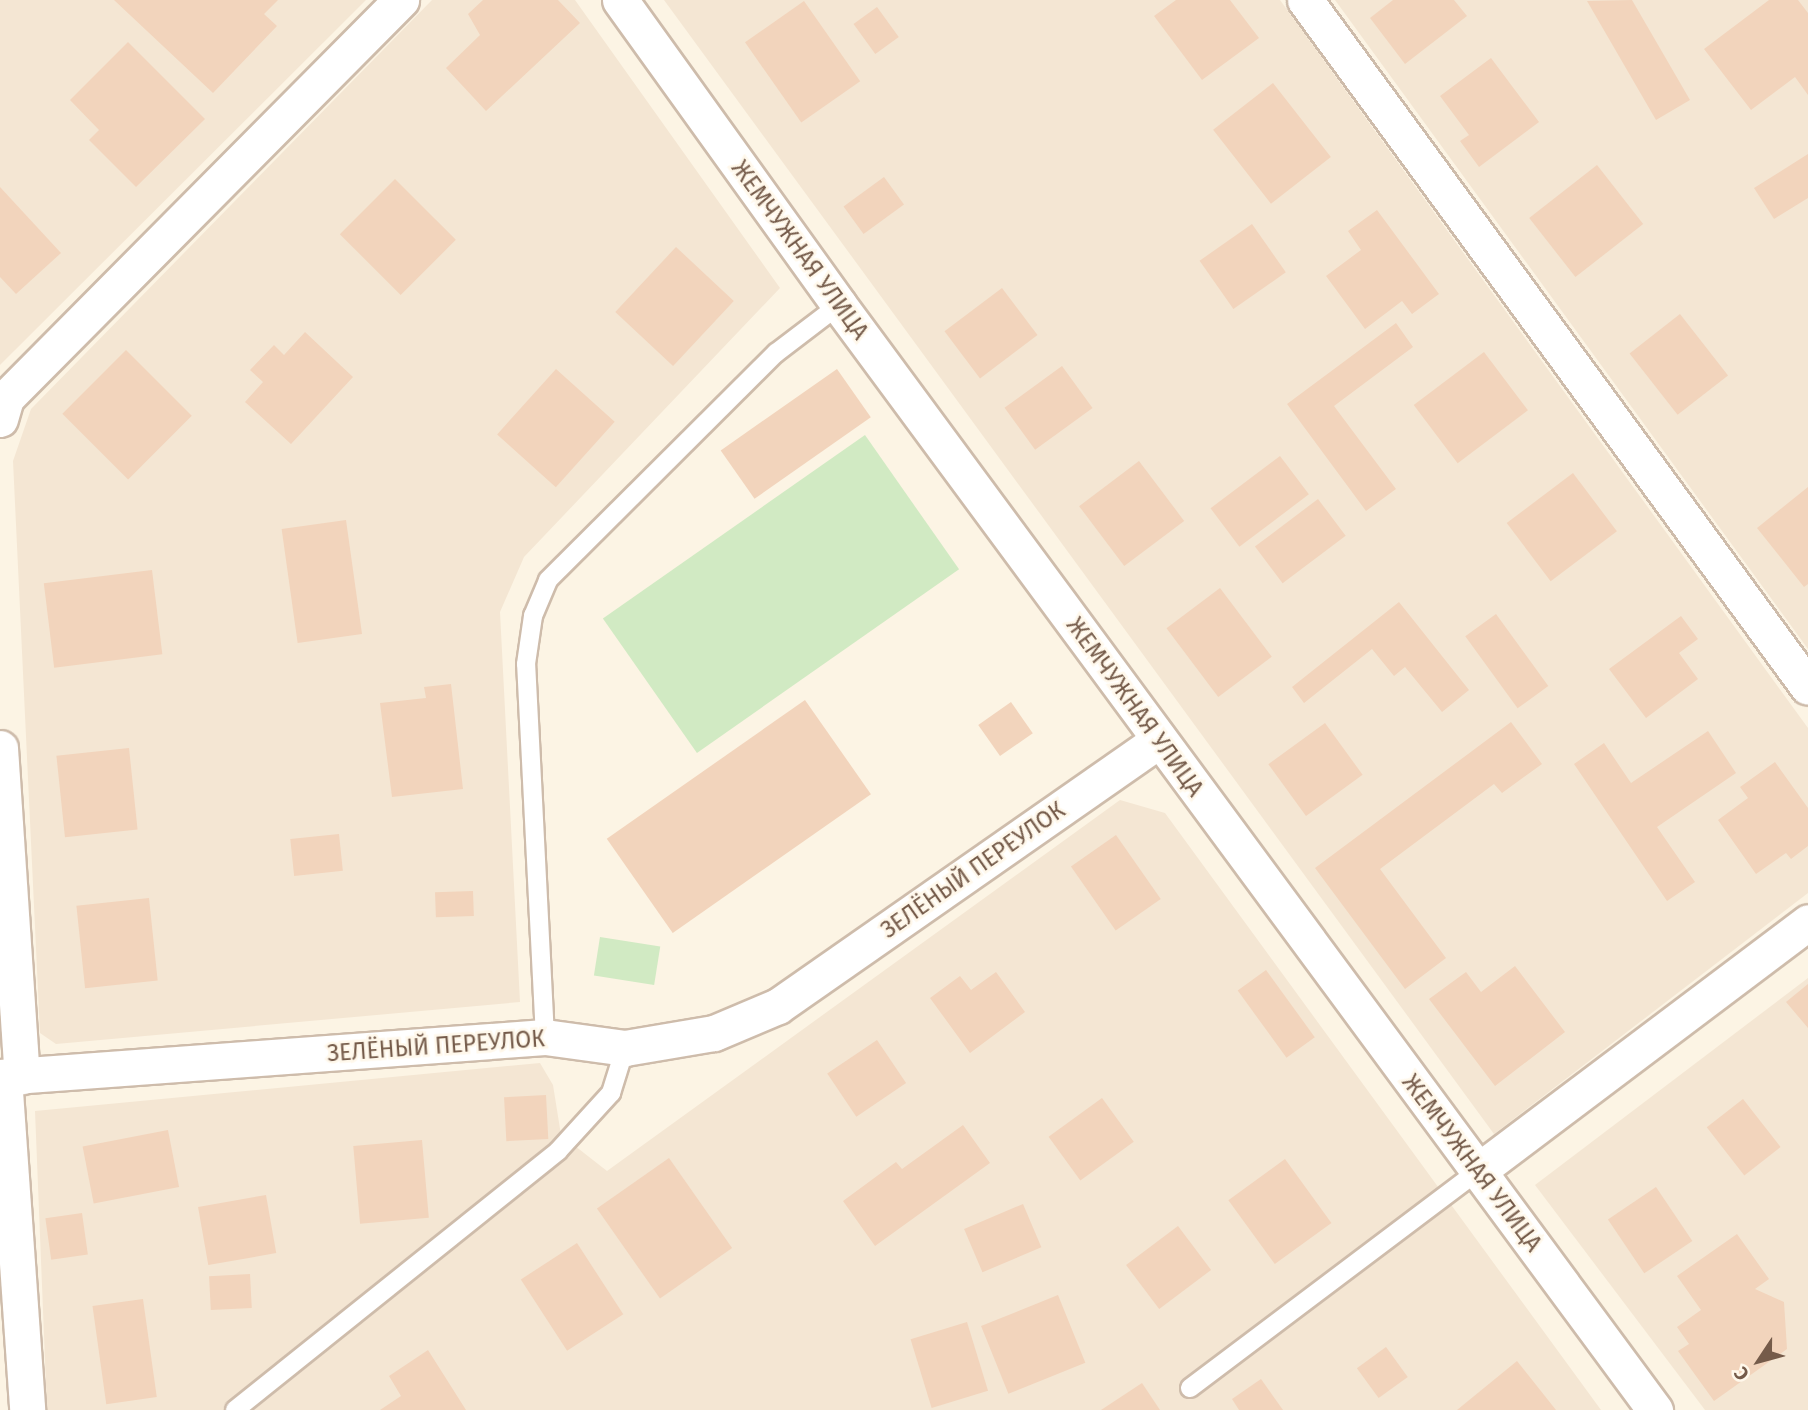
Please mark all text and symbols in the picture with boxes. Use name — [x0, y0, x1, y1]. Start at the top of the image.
street label: ЖЕМЧУЖНАЯ УЛИЦА — [726, 155, 874, 345]
street label: ЖЕМЧУЖНАЯ УЛИЦА — [1061, 612, 1209, 802]
street label: ЗЕЛЁНЫЙ ПЕРЕУЛОК — [876, 796, 1070, 944]
street label: ЗЕЛЁНЫЙ ПЕРЕУЛОК — [326, 1025, 546, 1067]
street label: ЖЕМЧУЖНАЯ УЛИЦА — [1396, 1069, 1548, 1257]
north arrow — [1724, 1326, 1794, 1396]
text: С — [1729, 1362, 1754, 1385]

